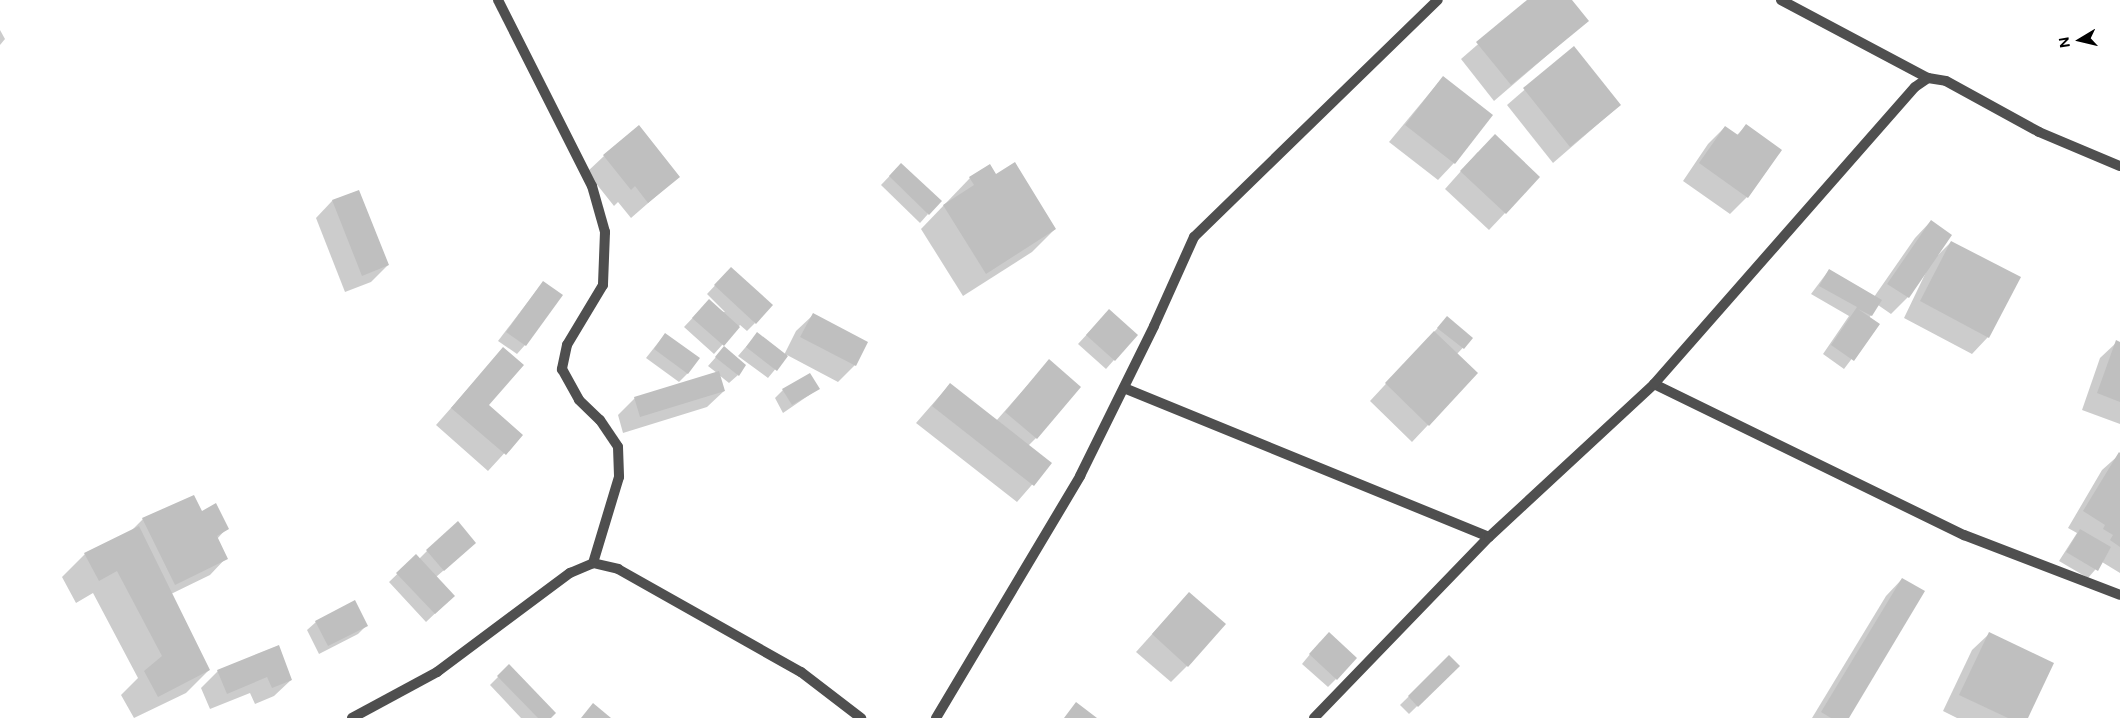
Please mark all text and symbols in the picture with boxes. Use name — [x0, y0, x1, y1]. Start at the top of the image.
north arrow — [2055, 15, 2105, 65]
text: N — [2055, 36, 2074, 49]

